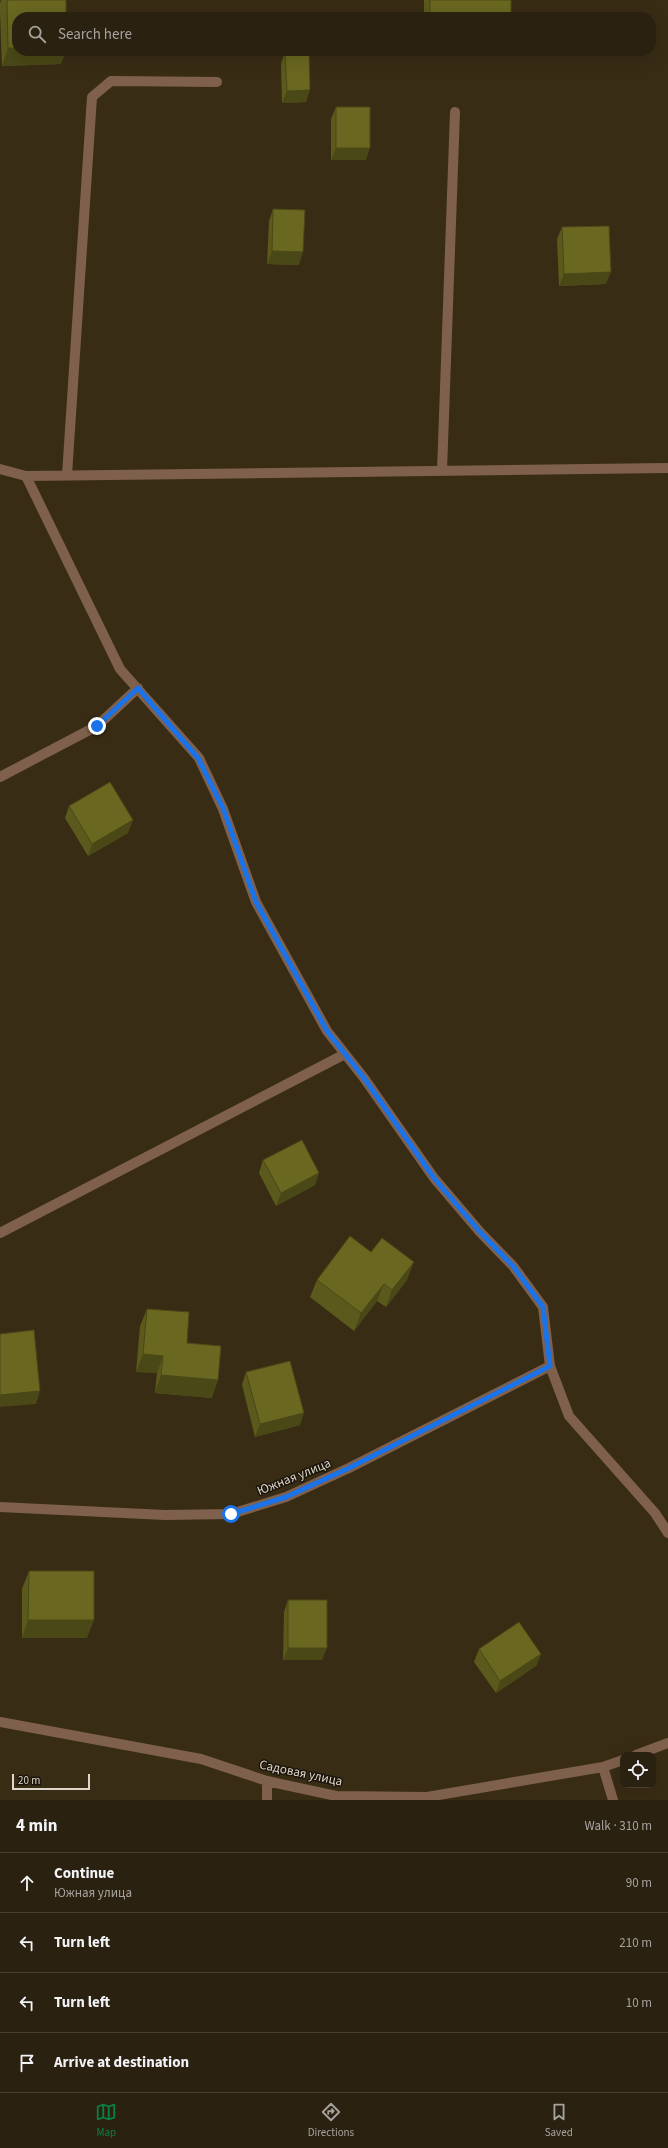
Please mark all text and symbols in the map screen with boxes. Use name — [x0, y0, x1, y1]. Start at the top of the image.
search box — [12, 12, 656, 56]
icon: search — [26, 23, 48, 45]
text: Search here — [58, 24, 132, 45]
route end — [88, 717, 106, 735]
street label: Южная улица — [254, 1454, 334, 1500]
route start — [222, 1505, 240, 1523]
map controls — [620, 1752, 656, 1788]
button: locate — [620, 1752, 656, 1788]
street label: Садовая улица — [258, 1755, 344, 1791]
scale bar — [12, 1772, 90, 1791]
text: 20 m — [18, 1773, 40, 1788]
text: 4 min — [16, 1814, 57, 1838]
text: Walk · 310 m — [584, 1817, 652, 1835]
text: Continue — [54, 1863, 114, 1884]
icon: ahead — [16, 1872, 38, 1894]
text: 90 m — [626, 1874, 652, 1892]
text: Южная улица — [54, 1884, 132, 1902]
icon: left — [16, 1932, 38, 1954]
text: Turn left — [54, 1932, 110, 1953]
text: 210 m — [619, 1934, 652, 1952]
icon: left — [16, 1992, 38, 2014]
text: Turn left — [54, 1992, 110, 2013]
text: 10 m — [626, 1994, 652, 2012]
icon: arrive — [16, 2052, 38, 2074]
text: Arrive at destination — [54, 2052, 189, 2073]
tab: Map — [95, 2101, 117, 2140]
tab: Directions — [308, 2101, 354, 2140]
tab: Saved — [545, 2101, 573, 2140]

